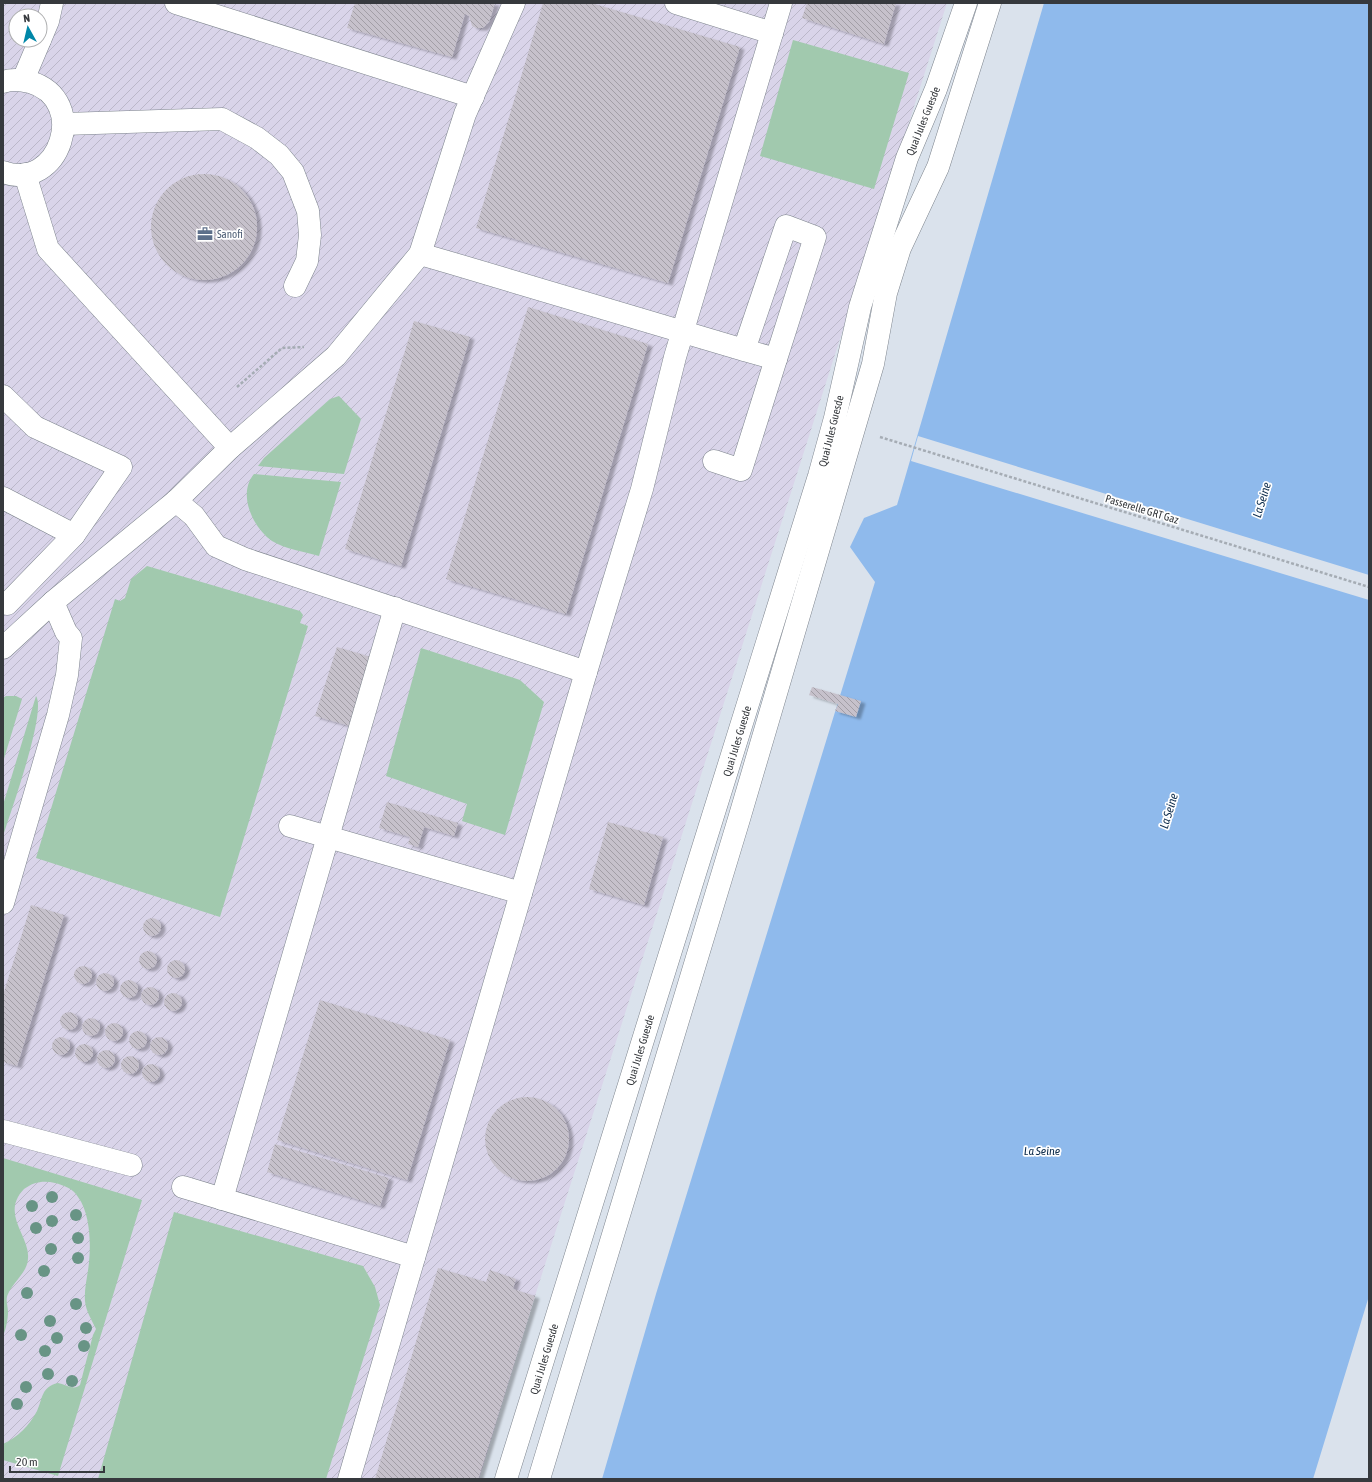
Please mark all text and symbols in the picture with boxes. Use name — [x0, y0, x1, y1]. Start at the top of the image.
north arrow — [8, 8, 48, 48]
text: N — [23, 12, 31, 24]
street label: Quai Jules Guesde — [904, 85, 942, 157]
office icon: Sanofi — [196, 225, 214, 243]
place label: Sanofi — [217, 228, 243, 240]
street label: Quai Jules Guesde — [816, 394, 846, 468]
water label: La Seine — [1250, 480, 1274, 519]
street label: Passerelle GRT Gaz — [1104, 492, 1180, 526]
street label: Quai Jules Guesde — [721, 704, 753, 778]
water label: La Seine — [1157, 791, 1181, 830]
street label: Quai Jules Guesde — [624, 1013, 656, 1087]
water label: La Seine — [1024, 1144, 1061, 1158]
street label: Quai Jules Guesde — [528, 1322, 560, 1396]
scale bar — [10, 1448, 104, 1474]
text: 20 m — [16, 1455, 38, 1469]

